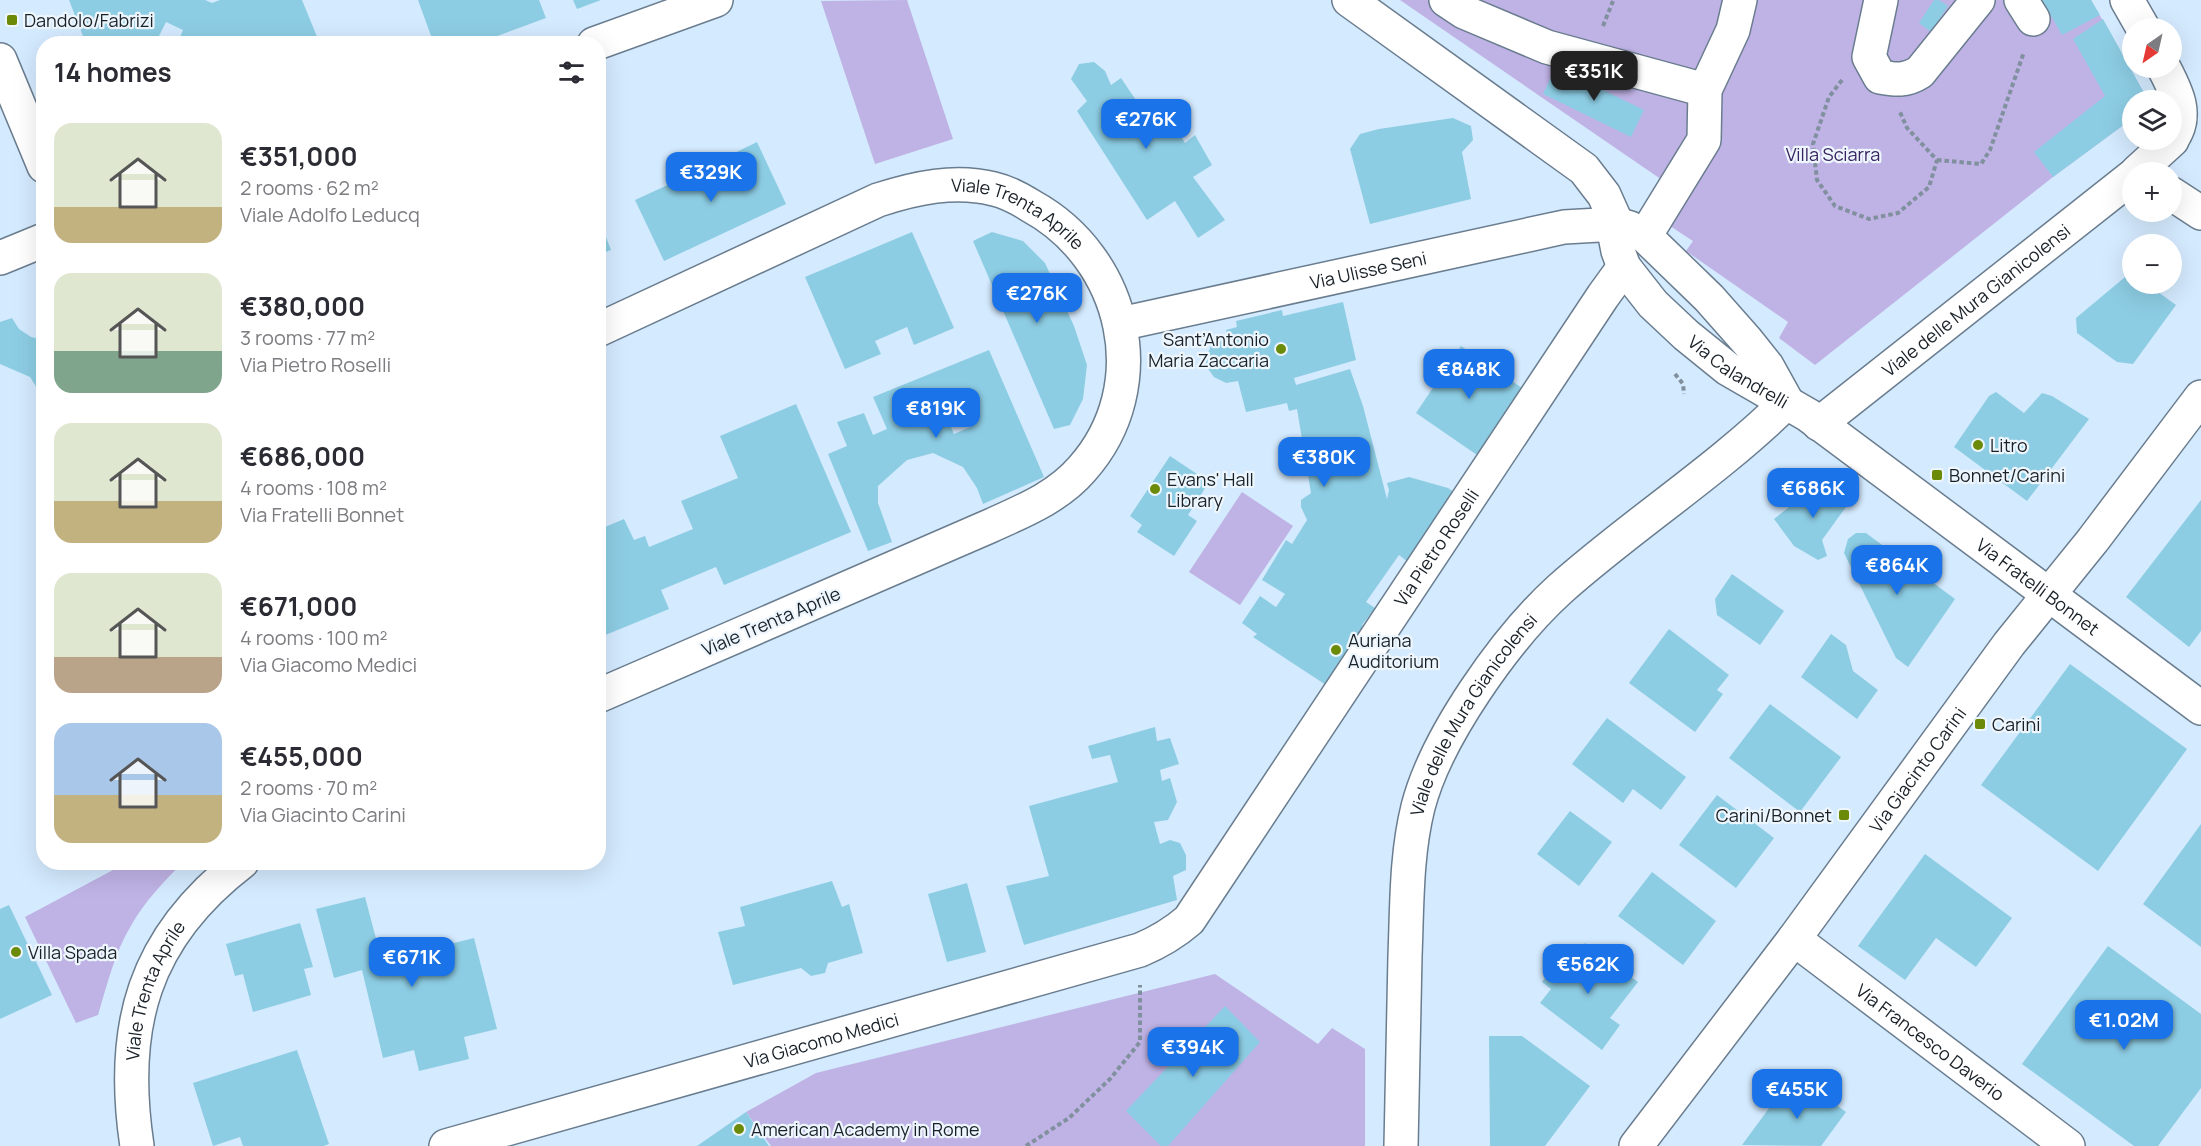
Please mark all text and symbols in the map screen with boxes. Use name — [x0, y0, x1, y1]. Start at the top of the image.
place label: Dandolo/Fabrizi — [24, 8, 154, 32]
marker: Dandolo/Fabrizi — [5, 13, 19, 27]
north arrow — [2122, 18, 2182, 78]
map controls — [2122, 18, 2182, 294]
pin: €351K — [1552, 51, 1636, 102]
text: 14 homes — [54, 54, 172, 90]
icon: filters — [555, 56, 588, 89]
text: €351K — [1565, 57, 1623, 84]
button: layers — [2122, 90, 2182, 150]
pin: €276K — [1104, 99, 1188, 150]
text: €276K — [1115, 105, 1177, 132]
text: €351,000 — [240, 138, 358, 174]
park label: Villa Sciarra — [1786, 142, 1880, 166]
icon: home — [102, 147, 174, 219]
pin: €329K — [669, 152, 753, 203]
text: €329K — [680, 158, 742, 185]
button: + — [2122, 162, 2182, 222]
street label: Viale Trenta Aprile — [951, 173, 1090, 255]
text: 2 rooms · 62 m² — [240, 174, 379, 201]
text: Viale Adolfo Leducq — [240, 201, 420, 228]
street label: Viale delle Mura Gianicolensi — [1877, 218, 2075, 382]
button: − — [2122, 234, 2182, 294]
street label: Via Ulisse Seni — [1308, 245, 1429, 294]
pin: €276K — [995, 273, 1079, 324]
text: €276K — [1006, 279, 1068, 306]
text: €380,000 — [240, 288, 365, 324]
icon: home — [102, 297, 174, 369]
text: 3 rooms · 77 m² — [240, 324, 375, 351]
place label: Sant’Antonio Maria Zaccaria — [1148, 327, 1269, 372]
street label: Via Calandrelli — [1683, 329, 1793, 413]
marker: Sant’Antonio Maria Zaccaria — [1274, 342, 1288, 356]
pin: €848K — [1427, 349, 1511, 400]
text: Via Pietro Roselli — [240, 351, 391, 378]
text: €848K — [1437, 355, 1501, 382]
pin: €819K — [894, 388, 978, 439]
text: €819K — [906, 394, 966, 421]
place label: Litro — [1990, 433, 2028, 457]
pin: €380K — [1282, 437, 1366, 488]
text: €686,000 — [240, 438, 365, 474]
marker: Litro — [1971, 438, 1985, 452]
text: €380K — [1292, 443, 1356, 470]
icon: home — [102, 447, 174, 519]
place label: Bonnet/Carini — [1949, 463, 2065, 487]
place label: Evans' Hall Library — [1167, 467, 1254, 512]
pin: €686K — [1771, 468, 1855, 519]
marker: Bonnet/Carini — [1930, 468, 1944, 482]
text: 4 rooms · 108 m² — [240, 474, 387, 501]
text: €686K — [1781, 474, 1845, 501]
marker: Evans' Hall Library — [1148, 482, 1162, 496]
street label: Via Pietro Roselli — [1389, 484, 1484, 611]
text: Via Fratelli Bonnet — [240, 501, 404, 528]
street label: Via Fratelli Bonnet — [1971, 533, 2104, 640]
pin: €864K — [1855, 545, 1939, 596]
text: €864K — [1865, 551, 1929, 578]
street label: Viale Trenta Aprile — [698, 581, 844, 661]
text: €671,000 — [240, 588, 357, 624]
icon: home — [102, 597, 174, 669]
street label: Viale delle Mura Gianicolensi — [1404, 608, 1542, 818]
text: 4 rooms · 100 m² — [240, 624, 388, 651]
place label: Auriana Auditorium — [1348, 628, 1439, 673]
marker: Auriana Auditorium — [1329, 643, 1343, 657]
text: Via Giacomo Medici — [240, 651, 417, 678]
street label: Via Giacinto Carini — [1864, 702, 1971, 837]
place label: Carini — [1992, 712, 2040, 736]
marker: Carini — [1973, 717, 1987, 731]
text: €455,000 — [240, 738, 363, 774]
icon: home — [102, 747, 174, 819]
text: 2 rooms · 70 m² — [240, 774, 377, 801]
text: Via Giacinto Carini — [240, 801, 406, 828]
place label: Carini/Bonnet — [1716, 803, 1832, 827]
marker: Carini/Bonnet — [1837, 808, 1851, 822]
street label: Viale Trenta Aprile — [120, 916, 190, 1061]
pin: €671K — [370, 937, 454, 988]
place label: Villa Spada — [28, 940, 117, 964]
text: €671K — [383, 943, 441, 970]
pin: €562K — [1546, 944, 1630, 995]
marker: Villa Spada — [9, 945, 23, 959]
text: €562K — [1557, 950, 1619, 977]
street label: Via Francesco Daverio — [1851, 978, 2010, 1106]
pin: €1.02M — [2075, 1000, 2173, 1051]
text: €1.02M — [2089, 1006, 2159, 1033]
street label: Via Giacomo Medici — [741, 1007, 901, 1073]
pin: €394K — [1151, 1027, 1235, 1078]
text: €394K — [1162, 1033, 1224, 1060]
pin: €455K — [1755, 1069, 1839, 1120]
text: €455K — [1766, 1075, 1828, 1102]
place label: American Academy in Rome — [751, 1117, 979, 1141]
marker: American Academy in Rome — [732, 1122, 746, 1136]

